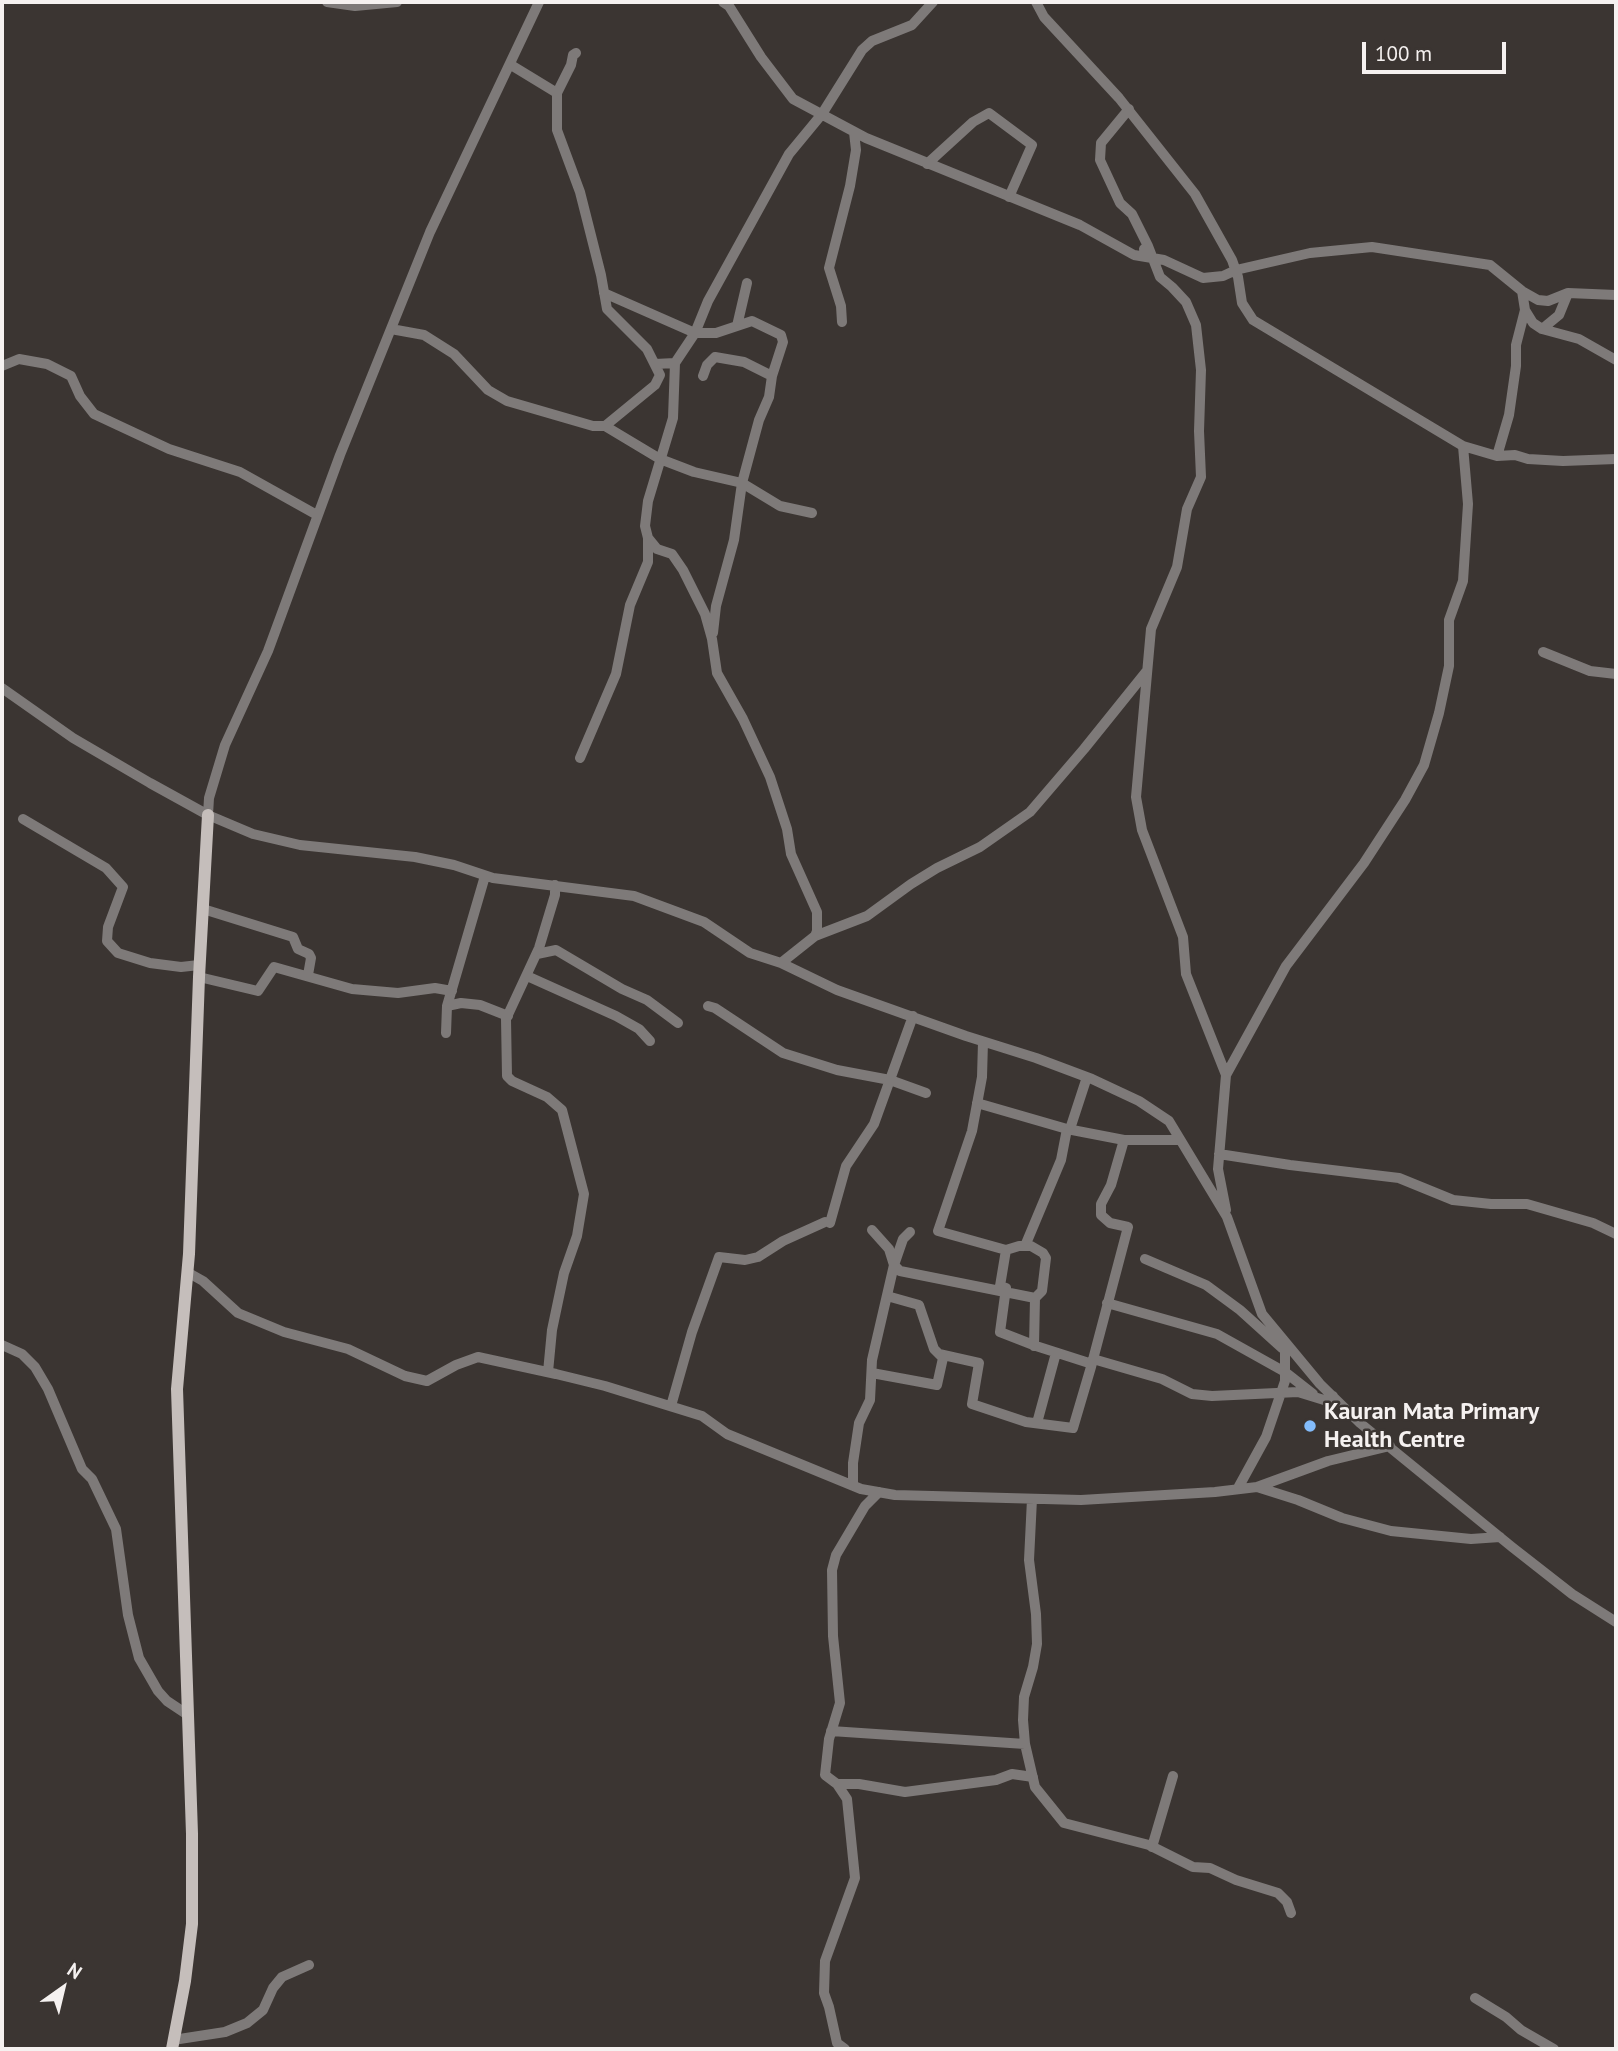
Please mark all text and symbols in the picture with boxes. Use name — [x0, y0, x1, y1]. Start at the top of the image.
scale bar — [1366, 28, 1510, 72]
text: 100 m — [1375, 40, 1432, 67]
place label: Kauran Mata Primary Health Centre — [1324, 1398, 1539, 1454]
marker: Kauran Mata Primary Health Centre — [1302, 1418, 1318, 1434]
north arrow — [28, 1953, 98, 2023]
text: N — [63, 1957, 87, 1984]

